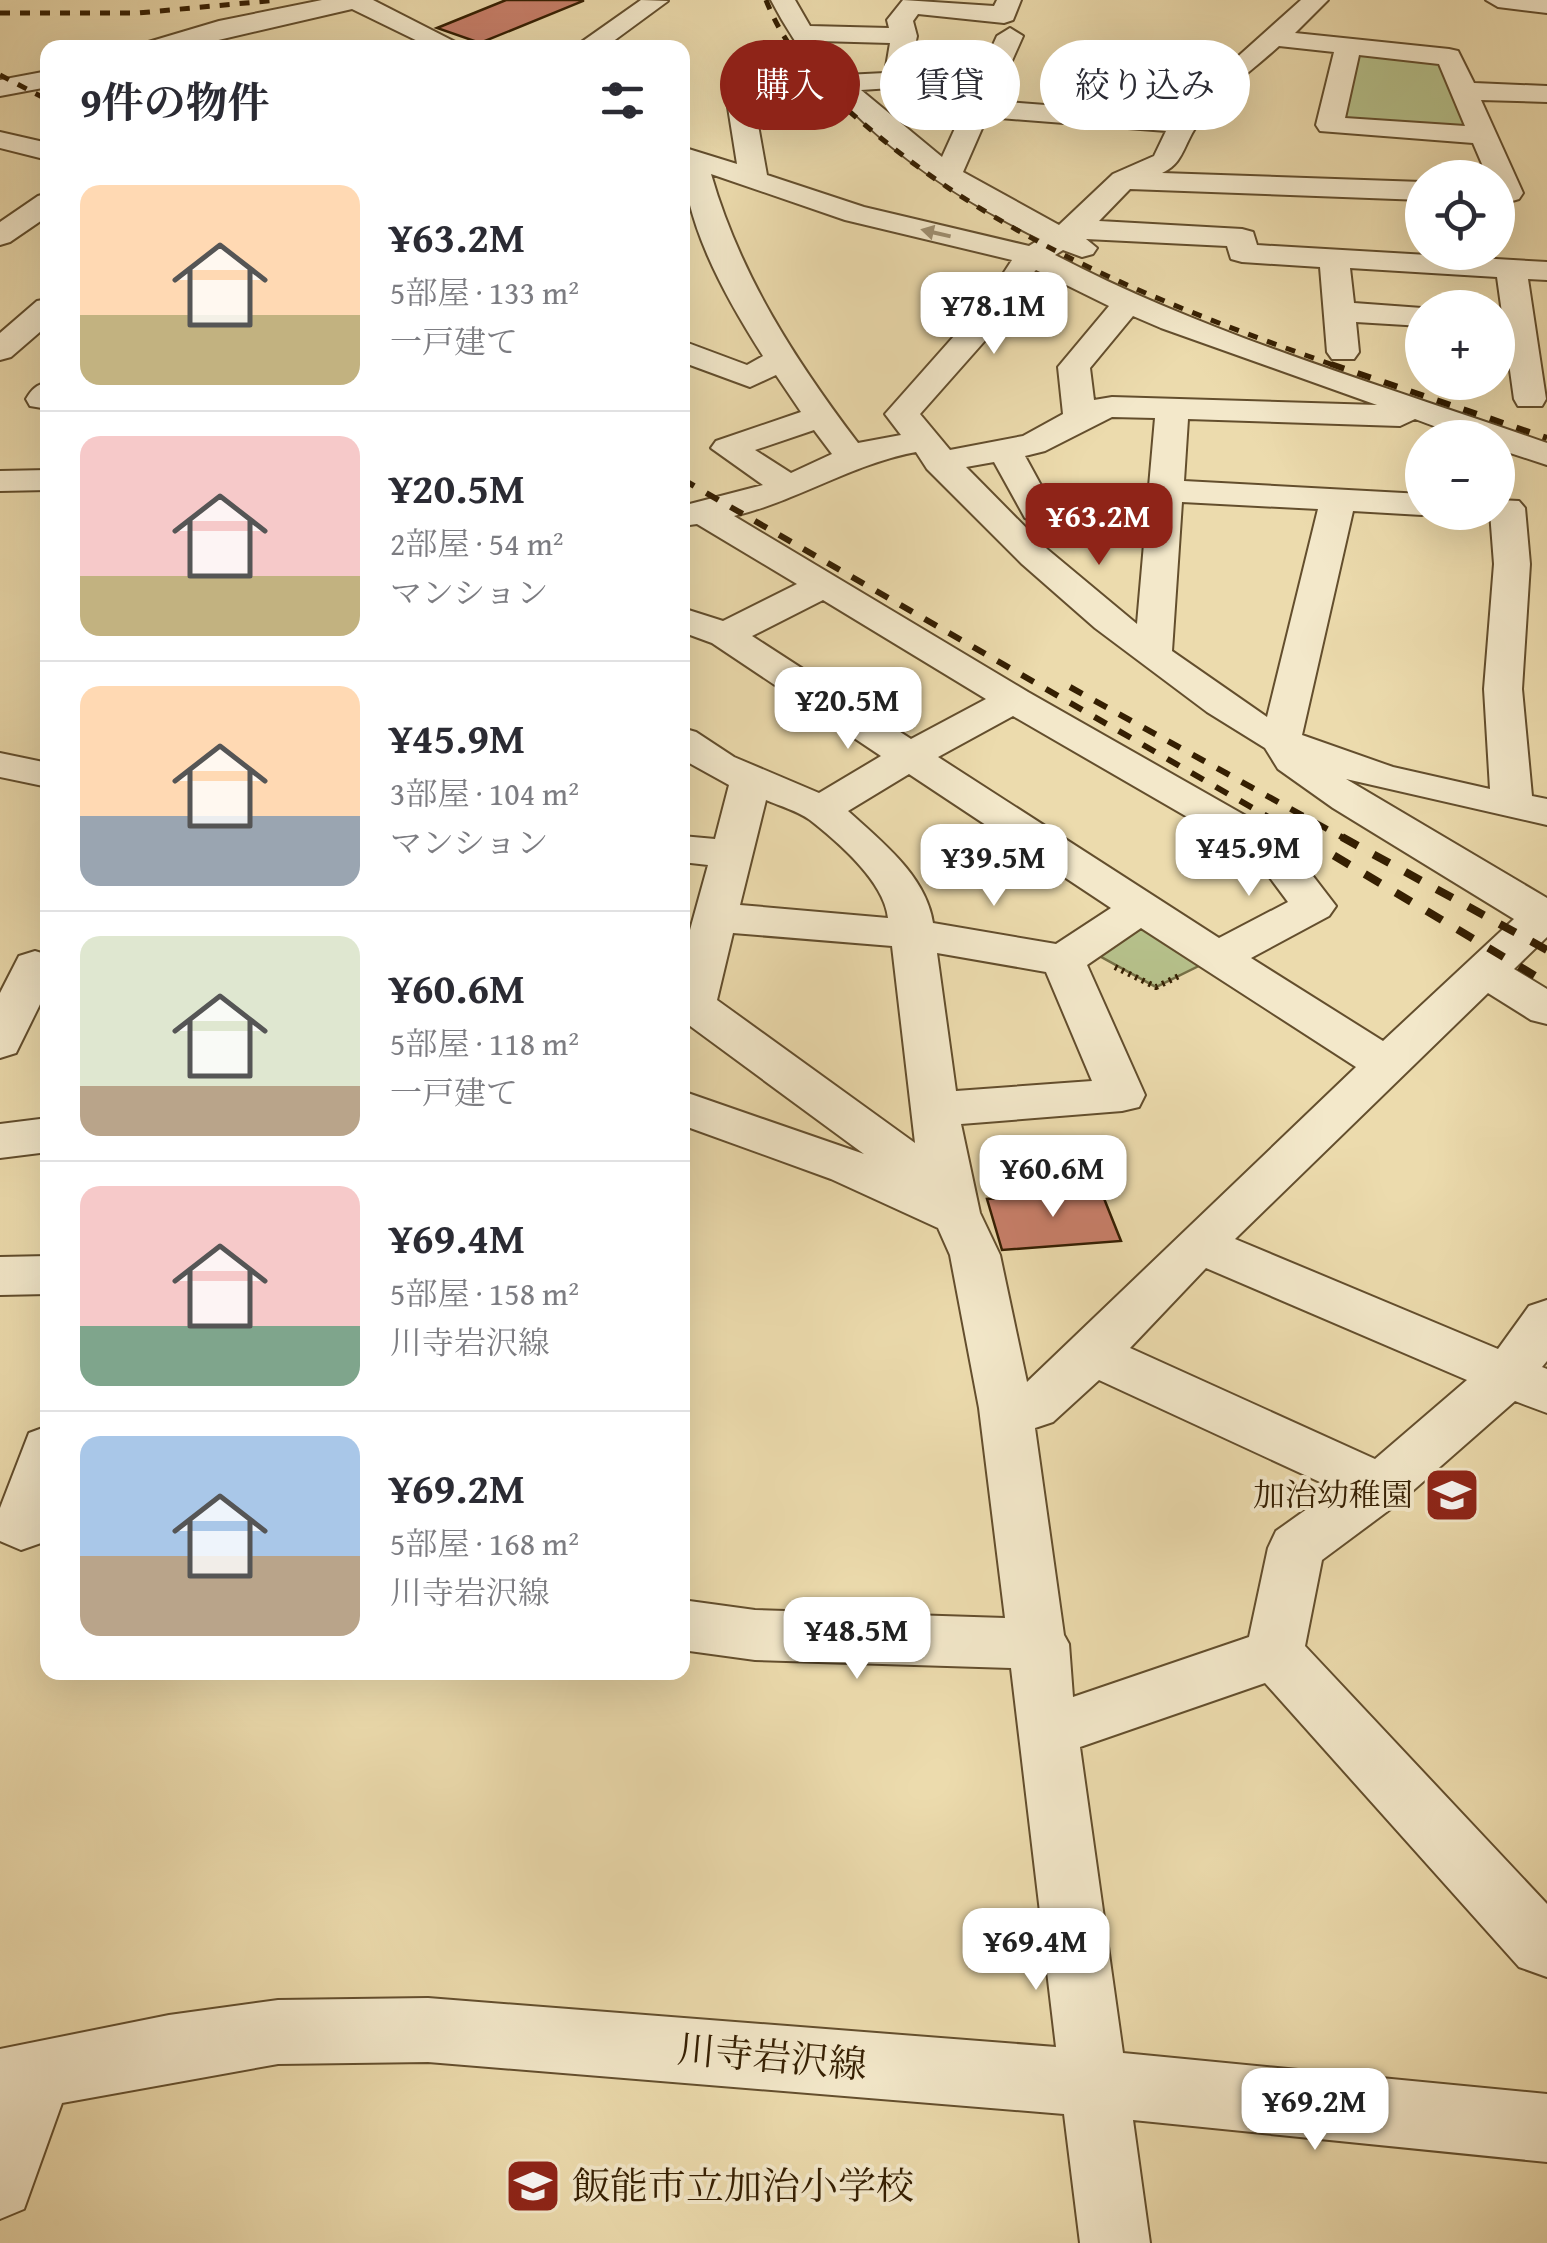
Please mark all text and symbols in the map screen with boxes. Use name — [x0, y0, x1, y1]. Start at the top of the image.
chip: 購入 — [720, 40, 860, 130]
chip: 賃貸 — [880, 40, 1020, 130]
chip: 絞り込み — [1040, 40, 1250, 130]
text: 9件の物件 — [80, 71, 270, 132]
icon: filters — [595, 73, 650, 128]
map controls — [1405, 160, 1515, 530]
button: locate — [1405, 160, 1515, 270]
text: ¥63.2M — [390, 206, 525, 267]
icon: home — [160, 225, 280, 345]
one-way arrow — [920, 225, 951, 240]
text: 5部屋 · 133 m² — [390, 269, 579, 316]
pin: ¥78.1M — [913, 272, 1075, 357]
text: ¥78.1M — [943, 281, 1045, 328]
button: + — [1405, 290, 1515, 400]
text: 一戸建て — [390, 318, 518, 365]
button: − — [1405, 420, 1515, 530]
text: ¥20.5M — [390, 457, 525, 518]
icon: home — [160, 476, 280, 596]
pin: ¥63.2M — [1018, 483, 1180, 568]
text: ¥63.2M — [1048, 492, 1150, 539]
text: 2部屋 · 54 m² — [390, 520, 564, 567]
text: マンション — [390, 569, 549, 616]
pin: ¥20.5M — [767, 667, 929, 752]
text: ¥20.5M — [797, 676, 899, 723]
text: ¥45.9M — [390, 707, 525, 768]
icon: home — [160, 726, 280, 846]
text: 3部屋 · 104 m² — [390, 770, 579, 817]
pin: ¥45.9M — [1168, 814, 1330, 899]
text: マンション — [390, 819, 549, 866]
text: ¥45.9M — [1198, 823, 1300, 870]
pin: ¥39.5M — [913, 824, 1075, 909]
text: ¥39.5M — [943, 833, 1045, 880]
text: ¥60.6M — [390, 957, 525, 1018]
icon: home — [160, 976, 280, 1096]
text: 5部屋 · 118 m² — [390, 1020, 579, 1067]
text: 一戸建て — [390, 1069, 518, 1116]
pin: ¥60.6M — [972, 1135, 1134, 1220]
text: ¥60.6M — [1002, 1144, 1104, 1191]
text: ¥69.4M — [390, 1207, 525, 1268]
icon: home — [160, 1226, 280, 1346]
text: 5部屋 · 158 m² — [390, 1270, 579, 1317]
text: 川寺岩沢線 — [390, 1319, 550, 1366]
text: ¥69.2M — [390, 1457, 525, 1518]
school or university icon: 加治幼稚園 — [1422, 1465, 1482, 1525]
place label: 加治幼稚園 — [1253, 1471, 1413, 1518]
icon: home — [160, 1476, 280, 1596]
text: 5部屋 · 168 m² — [390, 1520, 579, 1567]
text: 川寺岩沢線 — [390, 1569, 550, 1616]
pin: ¥48.5M — [776, 1597, 938, 1682]
text: ¥48.5M — [806, 1606, 908, 1653]
pin: ¥69.4M — [955, 1908, 1117, 1993]
text: ¥69.4M — [985, 1917, 1087, 1964]
street label: 川寺岩沢線 — [675, 2020, 869, 2092]
pin: ¥69.2M — [1234, 2068, 1396, 2153]
text: ¥69.2M — [1264, 2077, 1366, 2124]
school or university icon: 飯能市立加治小学校 — [503, 2156, 563, 2216]
place label: 飯能市立加治小学校 — [572, 2157, 914, 2213]

